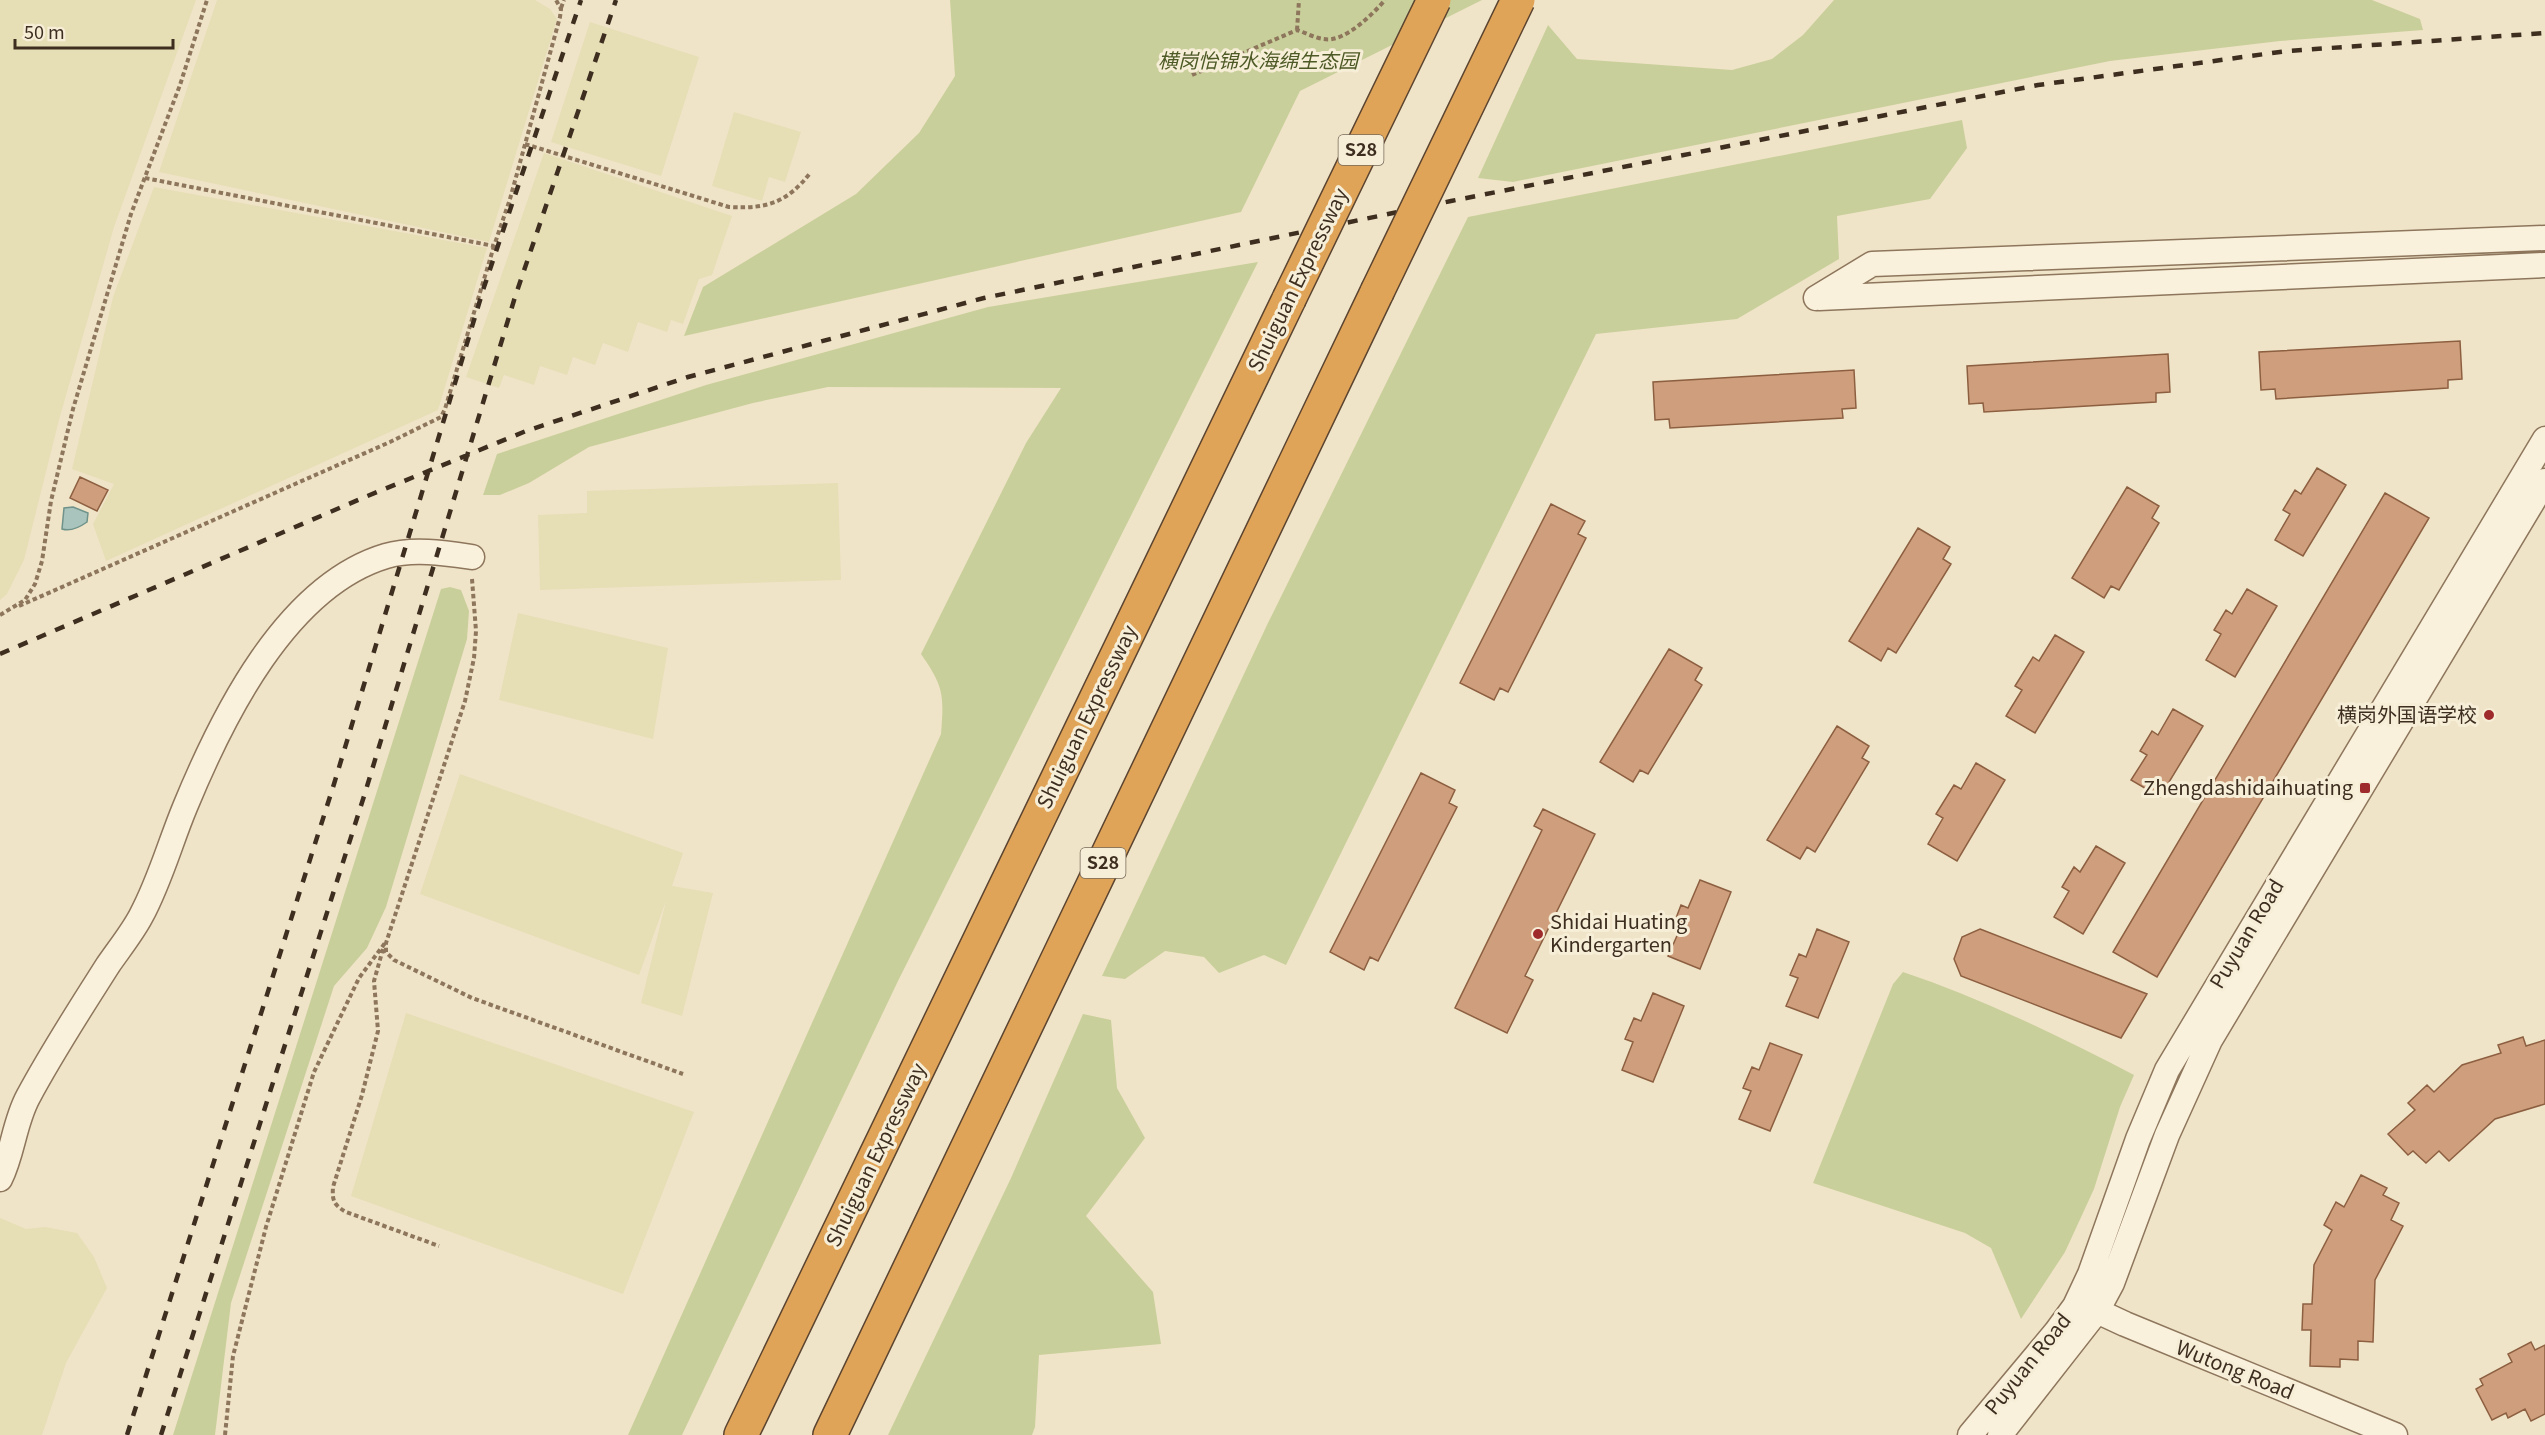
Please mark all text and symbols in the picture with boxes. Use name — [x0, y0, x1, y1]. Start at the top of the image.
scale bar — [15, 12, 172, 50]
text: 50 m — [24, 18, 65, 44]
park label: 横岗怡锦水海绵生态园 — [1158, 45, 1361, 74]
road number: S28 — [1338, 135, 1384, 165]
street label: Shuiguan Expressway — [1240, 182, 1354, 376]
street label: Shuiguan Expressway — [1029, 619, 1143, 813]
place label: 横岗外国语学校 — [2337, 699, 2477, 728]
marker: 横岗外国语学校 — [2482, 708, 2496, 722]
place label: Zhengdashidaihuating — [2143, 772, 2353, 801]
marker: Zhengdashidaihuating — [2358, 781, 2372, 795]
road number: S28 — [1080, 848, 1126, 878]
street label: Puyuan Road — [2202, 873, 2290, 993]
place label: Shidai Huating Kindergarten — [1550, 906, 1687, 958]
marker: Shidai Huating Kindergarten — [1531, 927, 1545, 941]
street label: Shuiguan Expressway — [818, 1057, 932, 1251]
street label: Puyuan Road — [1977, 1306, 2077, 1420]
street label: Wutong Road — [2172, 1332, 2299, 1405]

